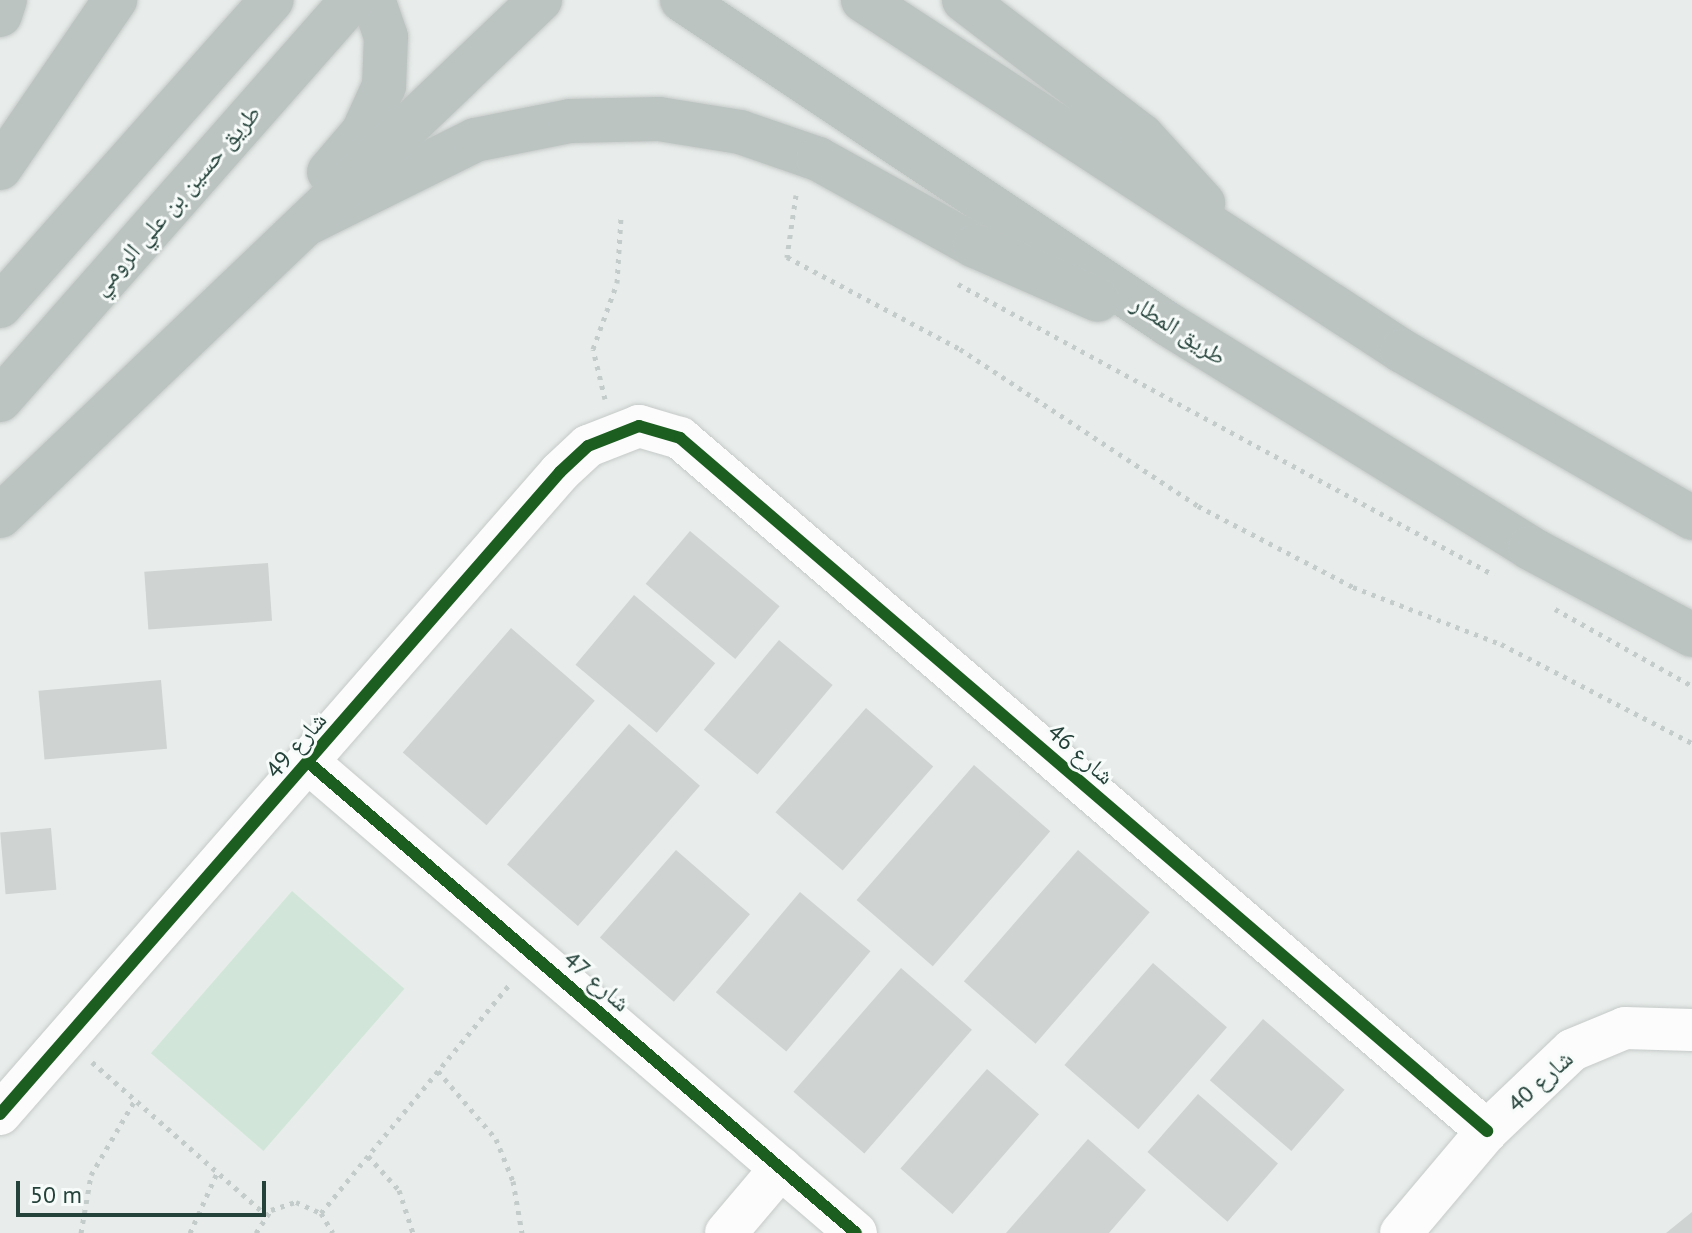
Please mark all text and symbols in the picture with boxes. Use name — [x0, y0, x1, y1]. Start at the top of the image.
street label: طريق حسين بن علي الرومي — [85, 99, 267, 301]
street label: طريق المطار — [1126, 289, 1232, 371]
street label: شارع 49 — [259, 706, 333, 784]
street label: شارع 46 — [1042, 717, 1120, 791]
street label: شارع 47 — [558, 944, 636, 1018]
street label: شارع 40 — [1501, 1044, 1579, 1118]
scale bar — [20, 1165, 270, 1215]
text: 50 m — [30, 1179, 82, 1210]

